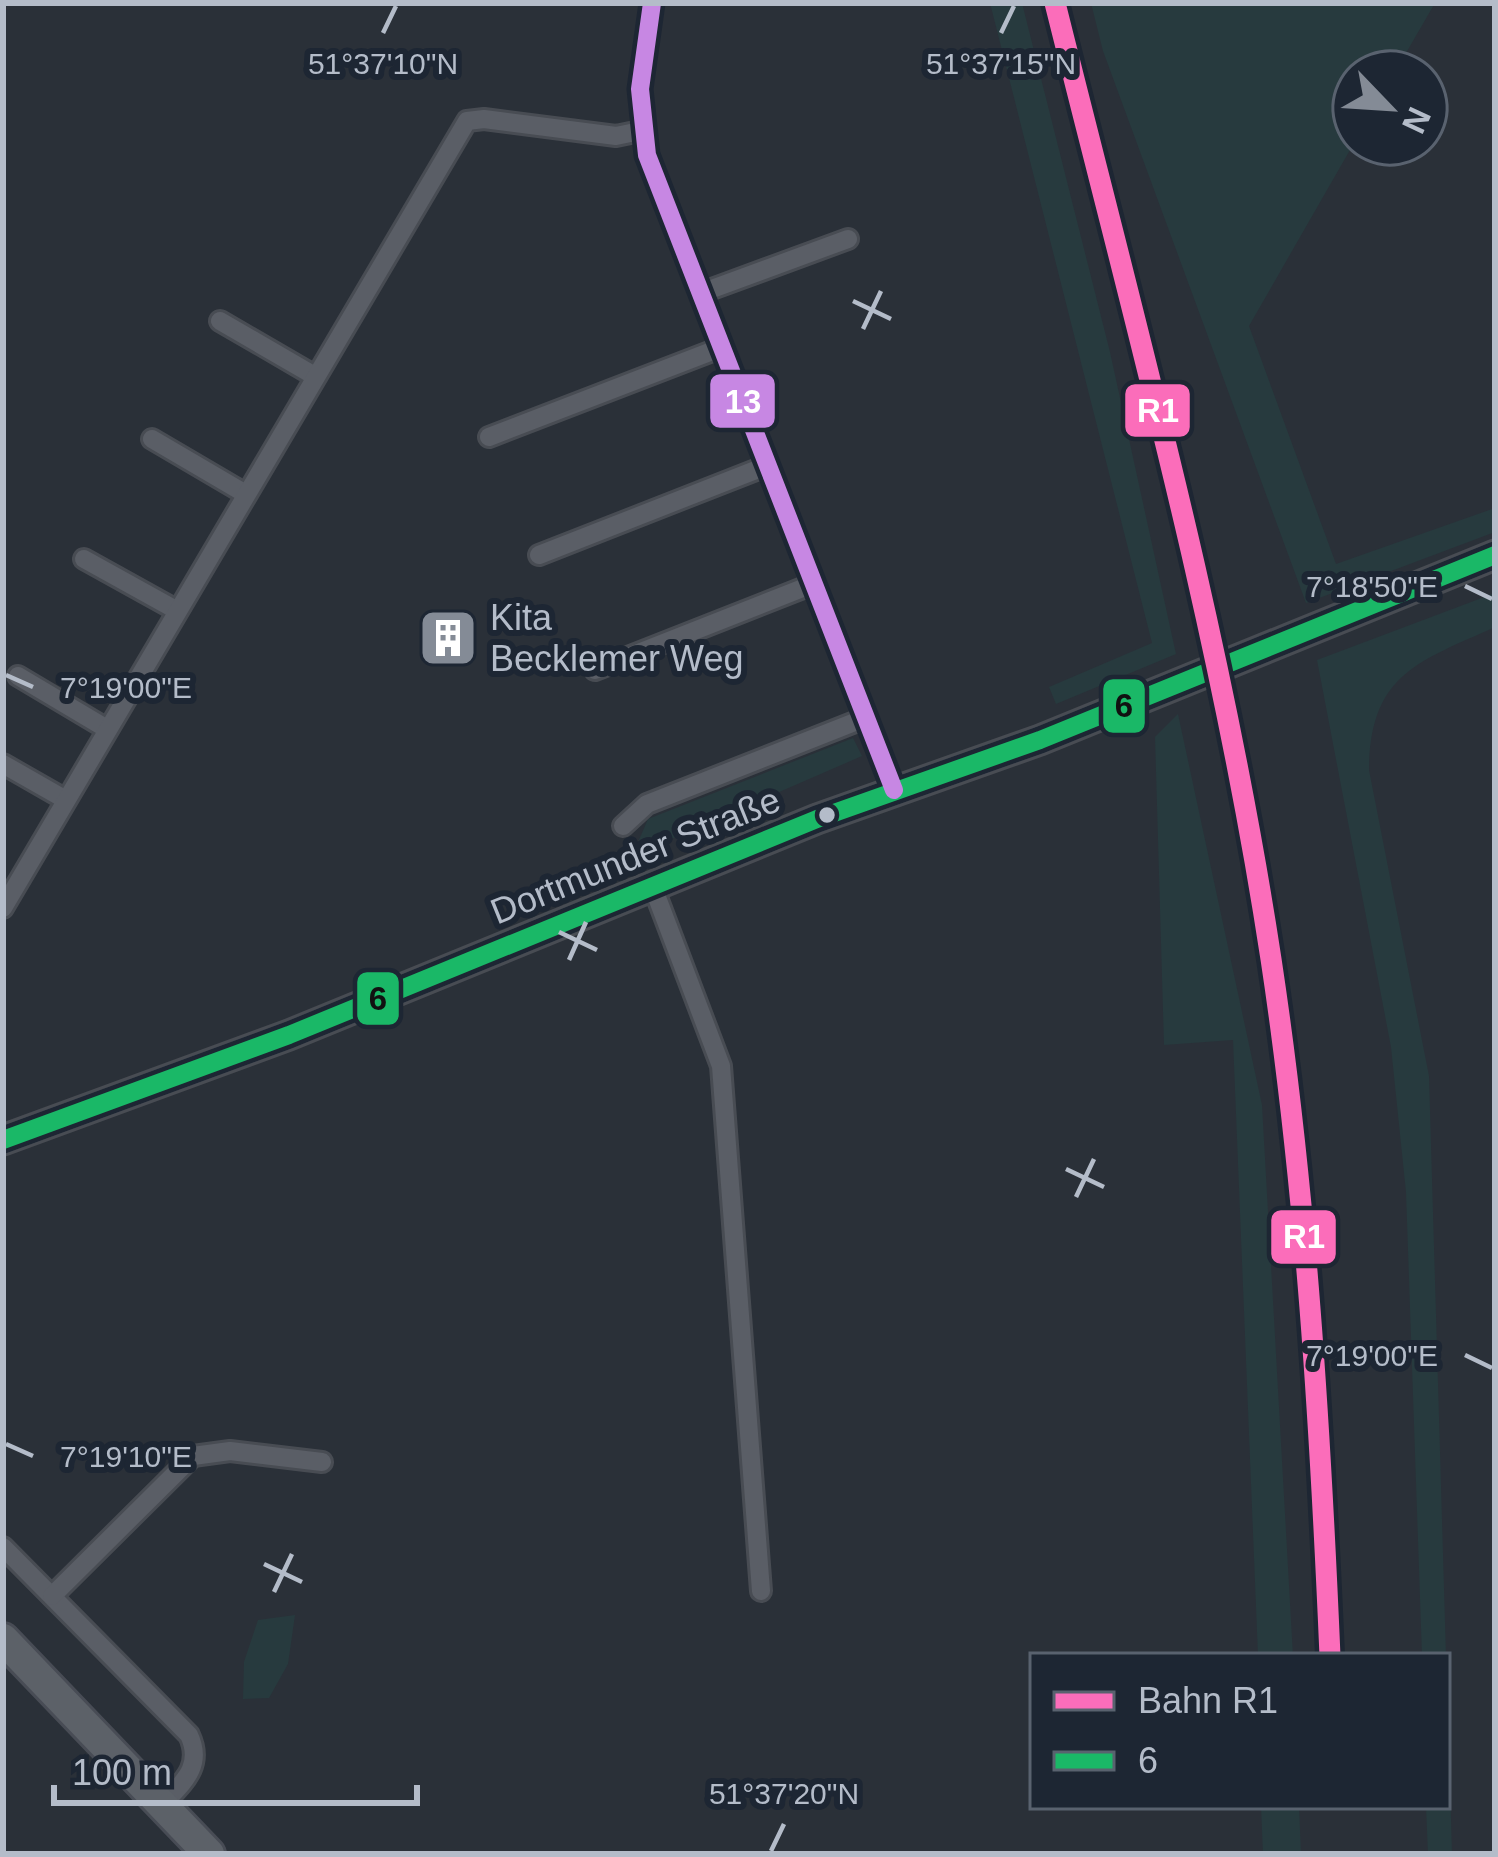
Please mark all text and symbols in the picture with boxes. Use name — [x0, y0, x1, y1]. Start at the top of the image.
text: 51°37'10"N — [308, 47, 458, 80]
text: 51°37'15"N — [926, 47, 1076, 80]
north arrow — [1330, 48, 1450, 168]
text: N — [1395, 102, 1439, 139]
line badge: 13 — [708, 372, 777, 430]
line badge: R1 — [1123, 382, 1192, 439]
text: 13 — [725, 383, 761, 420]
text: R1 — [1137, 392, 1179, 429]
text: 7°18'50"E — [1306, 570, 1438, 603]
place label: Kita Becklemer Weg — [490, 597, 743, 679]
building icon: Kita Becklemer Weg — [417, 607, 479, 669]
text: 7°19'00"E — [60, 671, 192, 704]
line badge: 6 — [1101, 677, 1147, 735]
text: 6 — [1115, 687, 1133, 724]
street label: Dortmunder Straße — [485, 779, 786, 932]
unlabelled marker — [816, 804, 838, 826]
line badge: 6 — [355, 970, 401, 1027]
text: 6 — [369, 980, 387, 1017]
line badge: R1 — [1269, 1208, 1338, 1266]
text: R1 — [1283, 1218, 1325, 1255]
text: 7°19'00"E — [1306, 1339, 1438, 1372]
text: 7°19'10"E — [60, 1440, 192, 1473]
legend — [1030, 1653, 1450, 1809]
text: Bahn R1 — [1138, 1680, 1278, 1721]
scale bar — [54, 1731, 417, 1805]
text: 6 — [1138, 1740, 1158, 1781]
text: 100 m — [72, 1752, 172, 1793]
text: 51°37'20"N — [709, 1777, 859, 1810]

